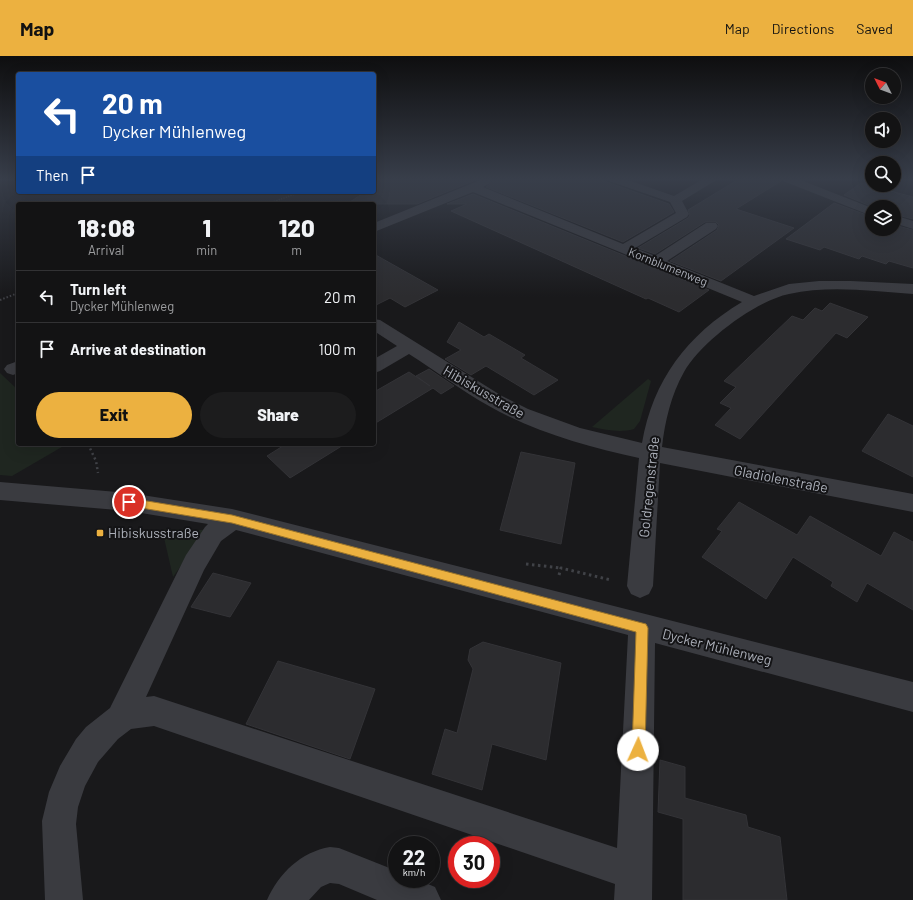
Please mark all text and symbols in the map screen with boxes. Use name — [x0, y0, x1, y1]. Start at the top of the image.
text: Map — [20, 17, 54, 40]
text: Map — [725, 20, 750, 37]
text: Directions — [772, 20, 834, 37]
text: Saved — [856, 20, 893, 37]
north arrow — [865, 68, 901, 104]
map controls — [865, 68, 901, 236]
text: 20 m — [102, 86, 163, 120]
icon: left — [36, 88, 88, 140]
button: sound — [865, 112, 901, 148]
text: Dycker Mühlenweg — [102, 120, 246, 142]
button: search — [865, 156, 901, 192]
icon: arrive — [77, 164, 99, 186]
text: Then — [36, 166, 69, 184]
button: layers — [865, 200, 901, 236]
text: 18:08 — [77, 213, 135, 242]
text: 1 — [203, 213, 211, 242]
text: 120 — [279, 213, 315, 242]
text: Arrival — [88, 242, 124, 258]
text: min — [196, 242, 217, 258]
text: m — [291, 242, 302, 258]
street label: Kornblumenweg — [627, 244, 710, 288]
text: Turn left — [70, 280, 126, 298]
icon: left — [36, 286, 58, 308]
text: 20 m — [324, 288, 356, 306]
text: Dycker Mühlenweg — [70, 298, 174, 314]
icon: arrive — [36, 338, 58, 360]
text: Arrive at destination — [70, 340, 206, 358]
text: 100 m — [318, 340, 356, 358]
street label: Hibiskusstraße — [441, 361, 528, 422]
button: Exit — [36, 392, 192, 438]
button: Share — [200, 392, 356, 438]
street label: Goldregenstraße — [635, 436, 662, 538]
street label: Gladiolenstraße — [733, 461, 830, 496]
pin — [112, 485, 146, 519]
icon: arrive — [118, 491, 140, 513]
place label: Hibiskusstraße — [108, 524, 199, 541]
marker: Hibiskusstraße — [95, 528, 105, 538]
street label: Dycker Mühlenweg — [661, 625, 774, 668]
position arrow — [617, 729, 659, 771]
speed limit sign: 30 — [448, 836, 500, 888]
text: 22 — [403, 845, 425, 869]
text: km/h — [403, 866, 425, 878]

